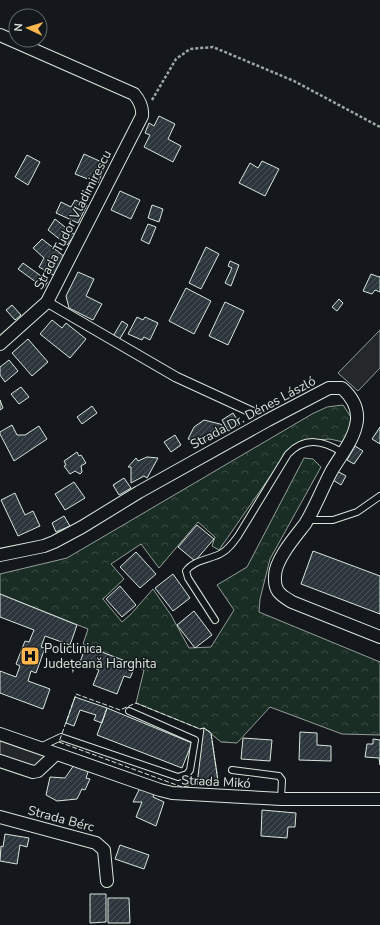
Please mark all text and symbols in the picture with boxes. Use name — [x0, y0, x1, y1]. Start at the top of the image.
north arrow — [8, 8, 48, 48]
text: N — [11, 23, 26, 32]
street label: Strada Tudor Vladimirescu — [30, 147, 116, 293]
street label: Strada Dr. Dénes László — [187, 372, 319, 454]
place label: Policlinica Județeană Harghita — [43, 640, 157, 673]
hospital icon: Policlinica Județeană Harghita — [19, 645, 41, 667]
street label: Strada Mikó — [181, 771, 251, 793]
street label: Strada Bérc — [26, 801, 96, 837]

